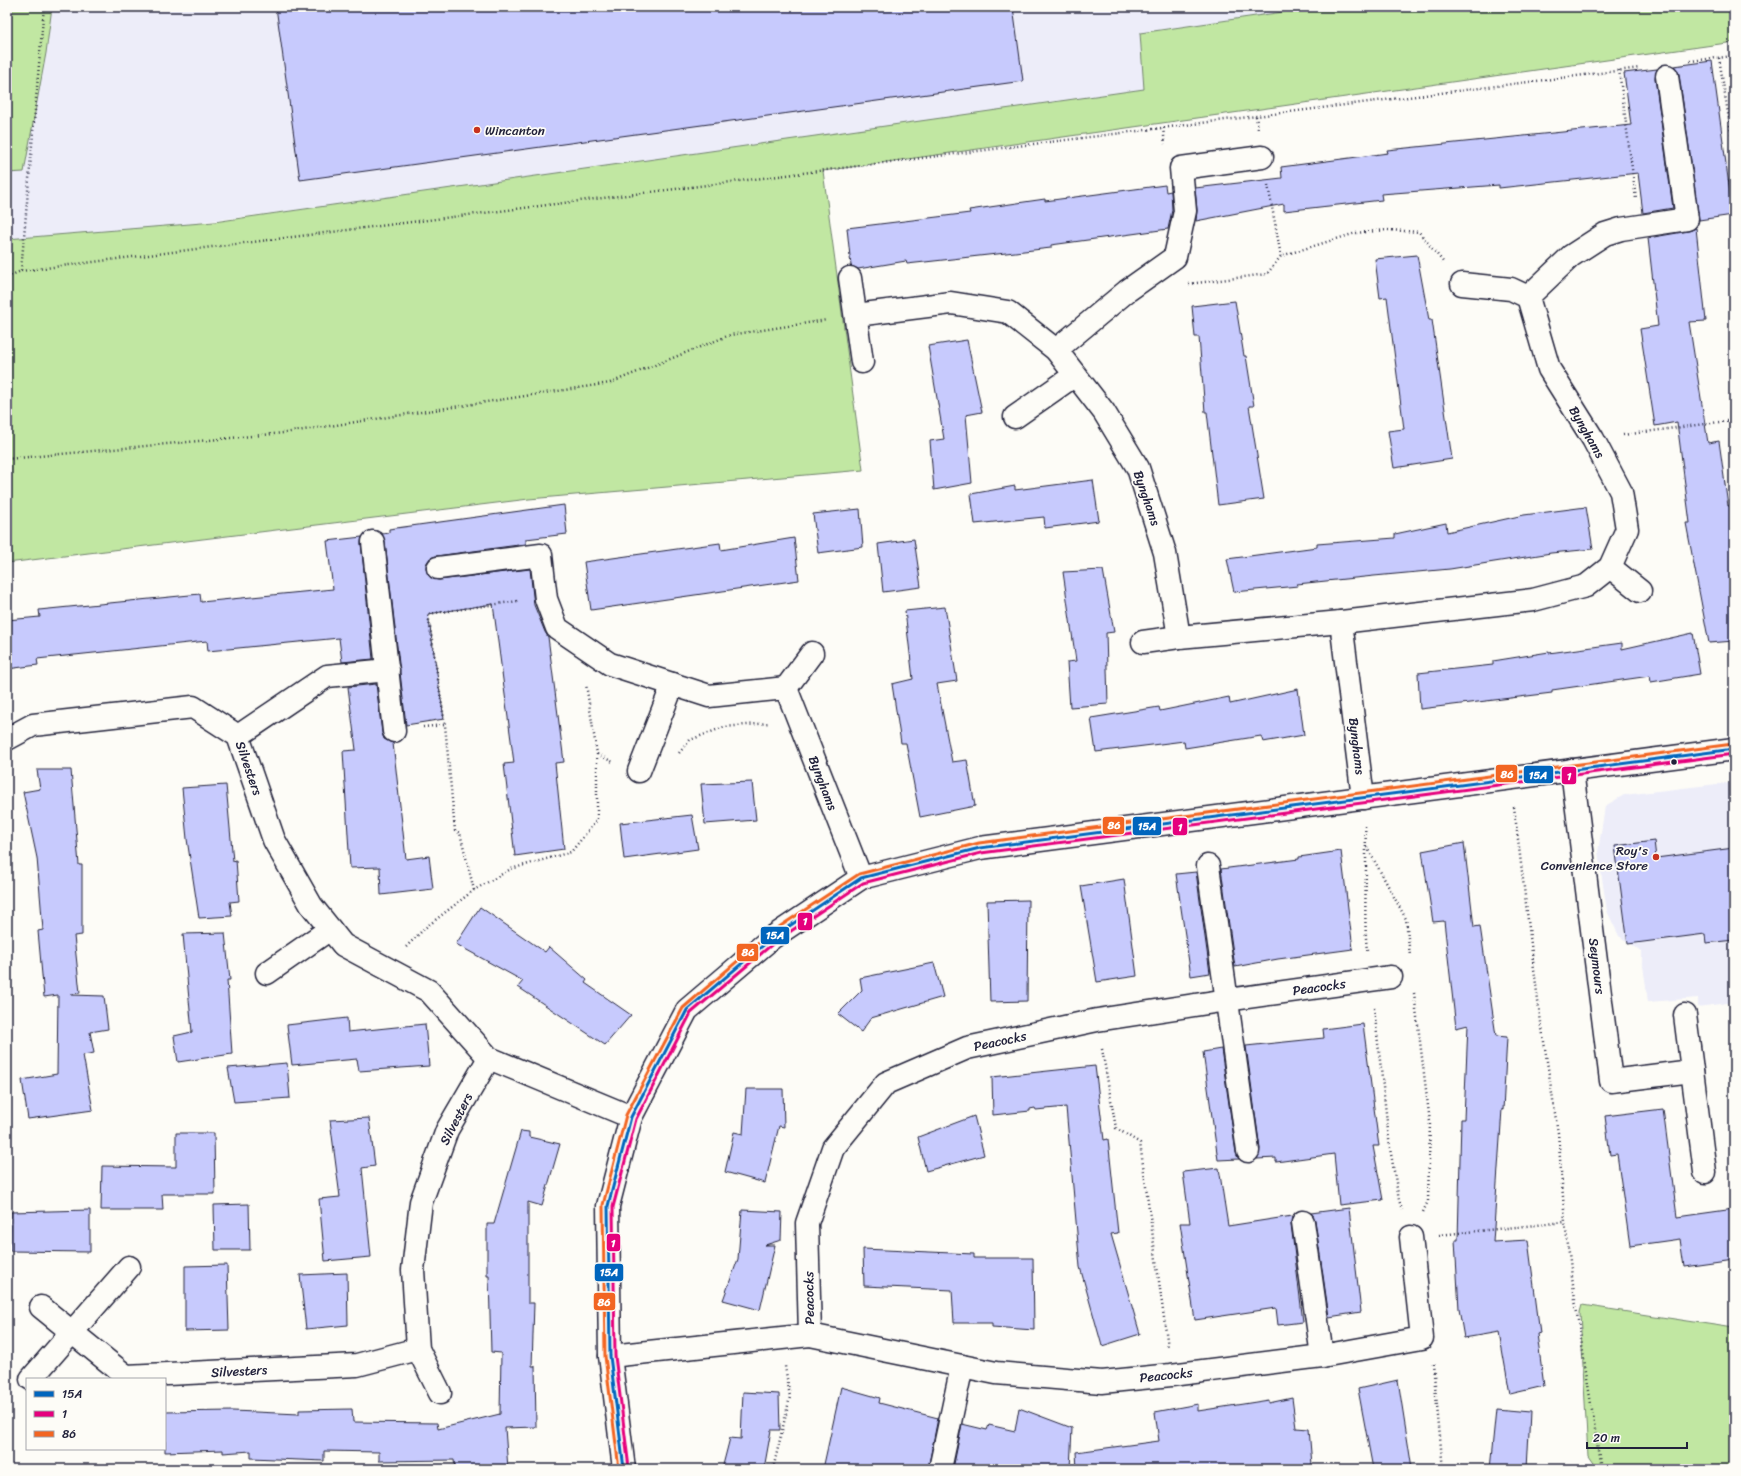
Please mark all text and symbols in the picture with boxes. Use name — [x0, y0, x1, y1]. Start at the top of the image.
place label: Wincanton — [485, 119, 545, 142]
marker: Wincanton — [472, 125, 482, 135]
street label: Bynghams — [1563, 401, 1612, 463]
street label: Bynghams — [1127, 467, 1167, 529]
street label: Bynghams — [1342, 716, 1372, 776]
street label: Silvesters — [229, 738, 269, 799]
street label: Bynghams — [802, 752, 844, 814]
unlabelled marker — [1669, 757, 1679, 767]
line badge: 86 — [1495, 764, 1518, 783]
text: 86 — [1500, 765, 1513, 784]
line badge: 15A — [1523, 765, 1554, 784]
text: 15A — [1529, 766, 1547, 785]
line badge: 1 — [1561, 766, 1577, 785]
text: 1 — [1567, 767, 1572, 786]
line badge: 86 — [1102, 816, 1125, 835]
text: 86 — [1107, 816, 1120, 835]
line badge: 15A — [1132, 816, 1162, 836]
text: 15A — [1138, 817, 1156, 836]
line badge: 1 — [1172, 817, 1188, 836]
text: 1 — [1178, 818, 1183, 837]
place label: Roy's Convenience Store — [1541, 839, 1648, 877]
marker: Roy's Convenience Store — [1651, 852, 1661, 862]
line badge: 1 — [797, 912, 813, 931]
text: 1 — [803, 912, 808, 931]
line badge: 15A — [760, 926, 790, 945]
text: 15A — [766, 926, 784, 945]
street label: Seymours — [1582, 937, 1612, 996]
line badge: 86 — [736, 943, 759, 962]
text: 86 — [741, 943, 754, 962]
street label: Peacocks — [1291, 972, 1348, 1002]
street label: Peacocks — [971, 1024, 1029, 1058]
street label: Silvesters — [433, 1088, 479, 1149]
line badge: 1 — [606, 1233, 621, 1252]
text: 1 — [611, 1234, 616, 1253]
line badge: 15A — [594, 1263, 624, 1282]
text: 15A — [600, 1263, 618, 1282]
street label: Peacocks — [797, 1270, 821, 1325]
line badge: 86 — [593, 1292, 616, 1311]
text: 86 — [597, 1293, 610, 1312]
street label: Silvesters — [210, 1358, 268, 1384]
street label: Peacocks — [1138, 1361, 1195, 1389]
legend — [26, 1378, 166, 1450]
text: 15A — [62, 1383, 82, 1405]
text: 1 — [62, 1403, 67, 1425]
text: 86 — [62, 1423, 76, 1445]
scale bar — [1587, 1424, 1687, 1450]
text: 20 m — [1593, 1427, 1620, 1449]

